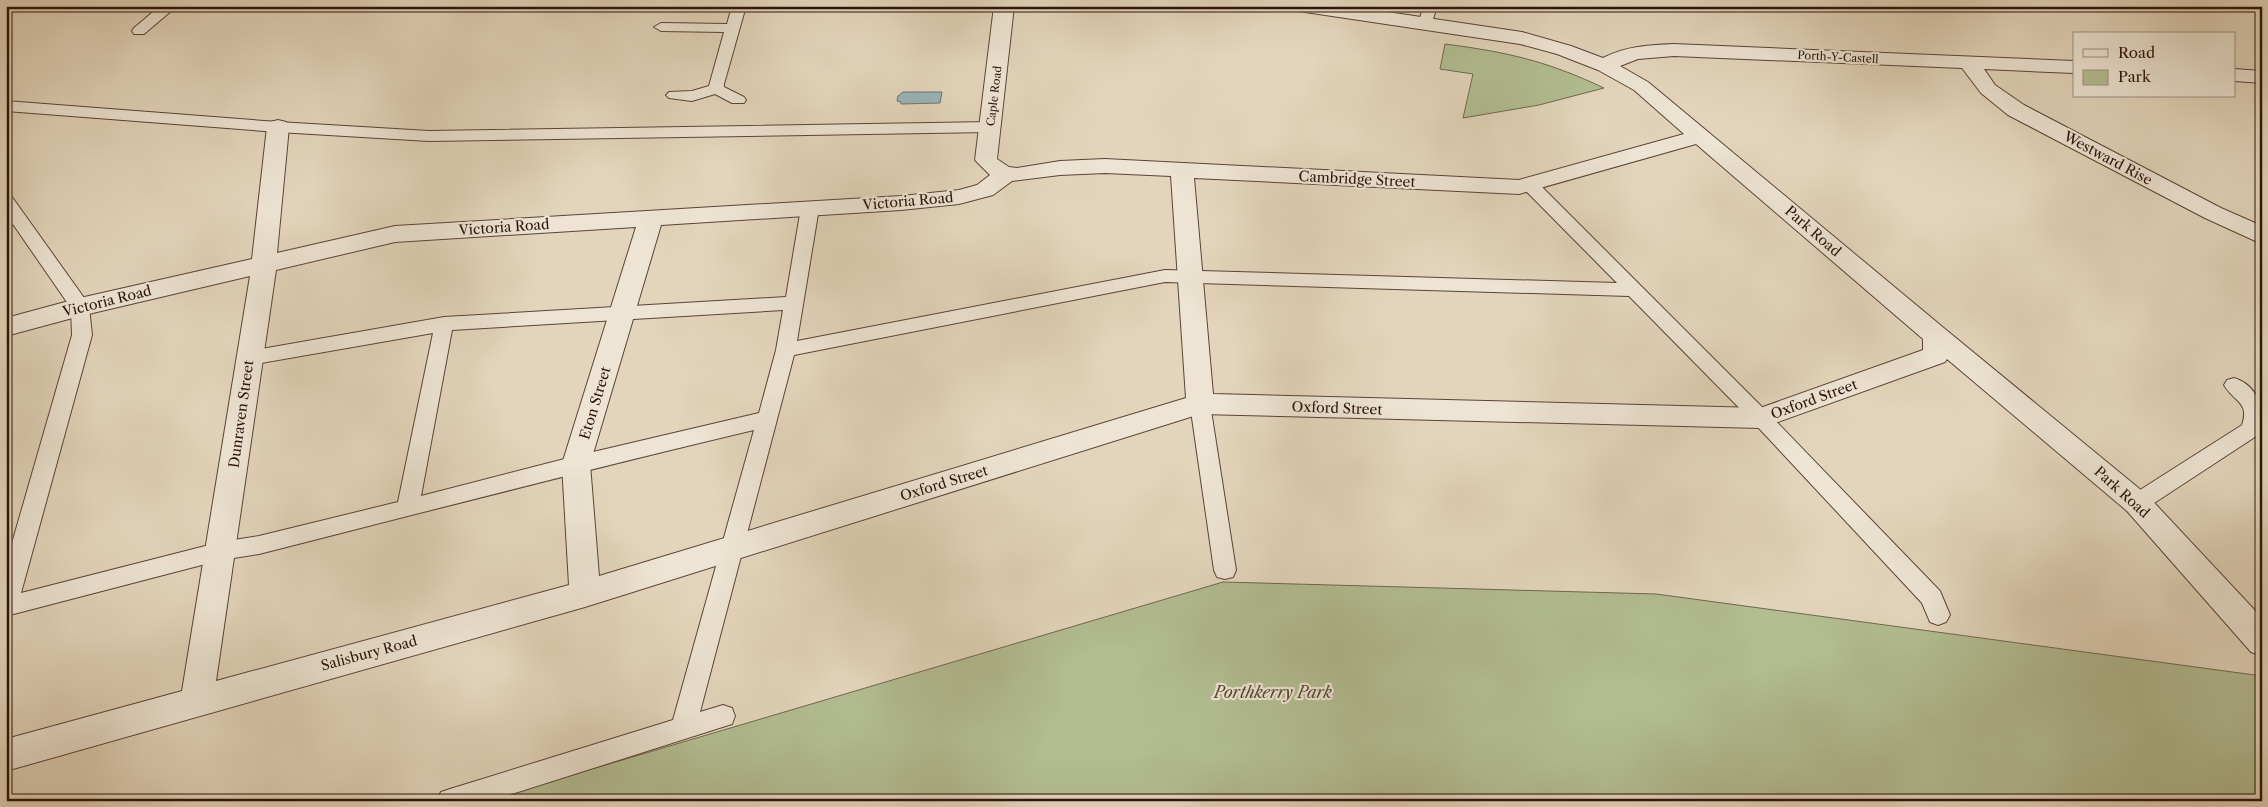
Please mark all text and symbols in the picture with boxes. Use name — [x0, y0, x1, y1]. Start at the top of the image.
legend — [2073, 32, 2236, 98]
text: Road — [2118, 43, 2155, 62]
street label: Porth-Y-Castell — [1797, 48, 1880, 66]
street label: Caple Road — [983, 65, 1005, 127]
text: Park — [2118, 67, 2152, 86]
street label: Westward Rise — [2060, 127, 2156, 189]
street label: Cambridge Street — [1298, 167, 1416, 191]
street label: Victoria Road — [861, 188, 955, 214]
street label: Park Road — [1781, 202, 1845, 261]
street label: Victoria Road — [457, 215, 550, 239]
street label: Victoria Road — [60, 281, 154, 321]
street label: Dunraven Street — [225, 359, 257, 469]
street label: Eton Street — [575, 364, 615, 442]
street label: Oxford Street — [1768, 375, 1860, 423]
street label: Oxford Street — [1291, 397, 1383, 419]
street label: Oxford Street — [898, 461, 990, 505]
street label: Park Road — [2091, 462, 2154, 522]
street label: Salisbury Road — [319, 631, 420, 674]
park label: Porthkerry Park — [1212, 682, 1333, 702]

